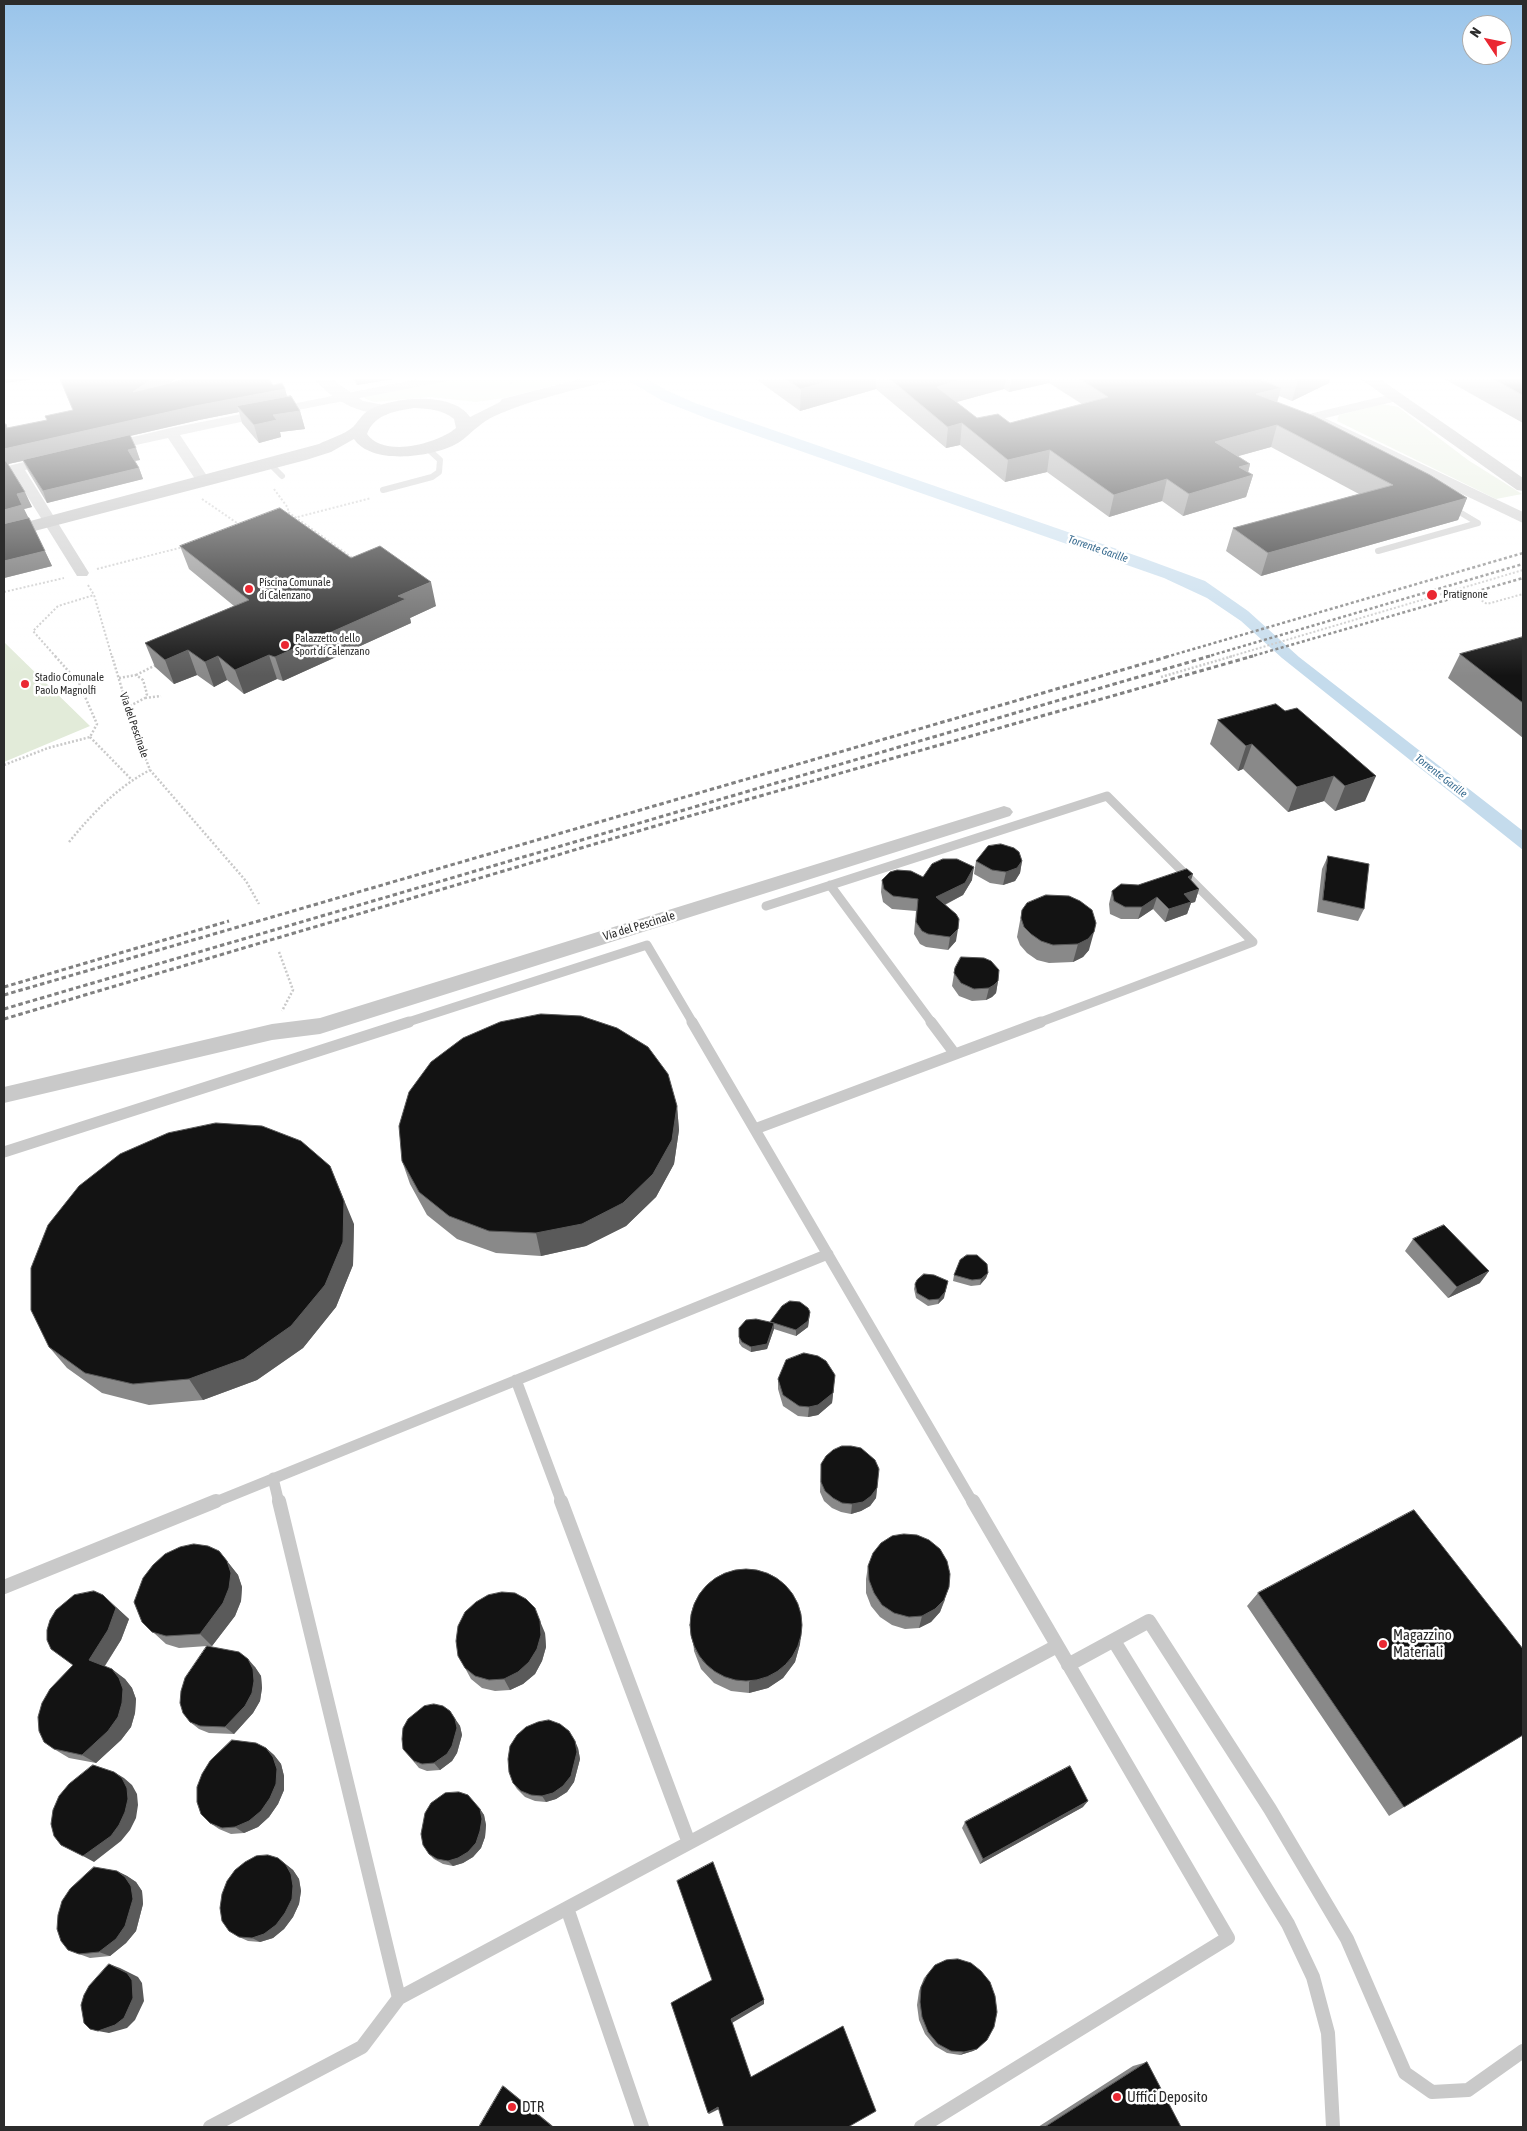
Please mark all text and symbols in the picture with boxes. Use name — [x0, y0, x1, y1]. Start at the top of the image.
north arrow — [1462, 15, 1512, 65]
text: N — [1466, 24, 1484, 40]
water label: Torrente Garille — [1066, 533, 1130, 565]
place label: Piscina Comunale di Calenzano — [259, 576, 331, 602]
marker: Piscina Comunale di Calenzano — [243, 583, 255, 595]
marker: Pratignone — [1425, 588, 1439, 602]
place label: Pratignone — [1443, 588, 1488, 602]
place label: Palazzetto dello Sport di Calenzano — [295, 632, 370, 658]
marker: Palazzetto dello Sport di Calenzano — [279, 639, 291, 651]
place label: Stadio Comunale Paolo Magnolfi — [35, 671, 104, 697]
marker: Stadio Comunale Paolo Magnolfi — [19, 678, 31, 690]
street label: Via del Pescinale — [117, 691, 151, 759]
water label: Torrente Garille — [1412, 751, 1470, 801]
street label: Via del Pescinale — [601, 908, 677, 944]
place label: Magazzino Materiali — [1393, 1626, 1452, 1661]
marker: Magazzino Materiali — [1377, 1638, 1389, 1650]
place label: Uffici Deposito — [1127, 2088, 1208, 2106]
marker: Uffici Deposito — [1111, 2091, 1123, 2103]
place label: DTR — [522, 2098, 544, 2116]
marker: DTR — [506, 2101, 518, 2113]

